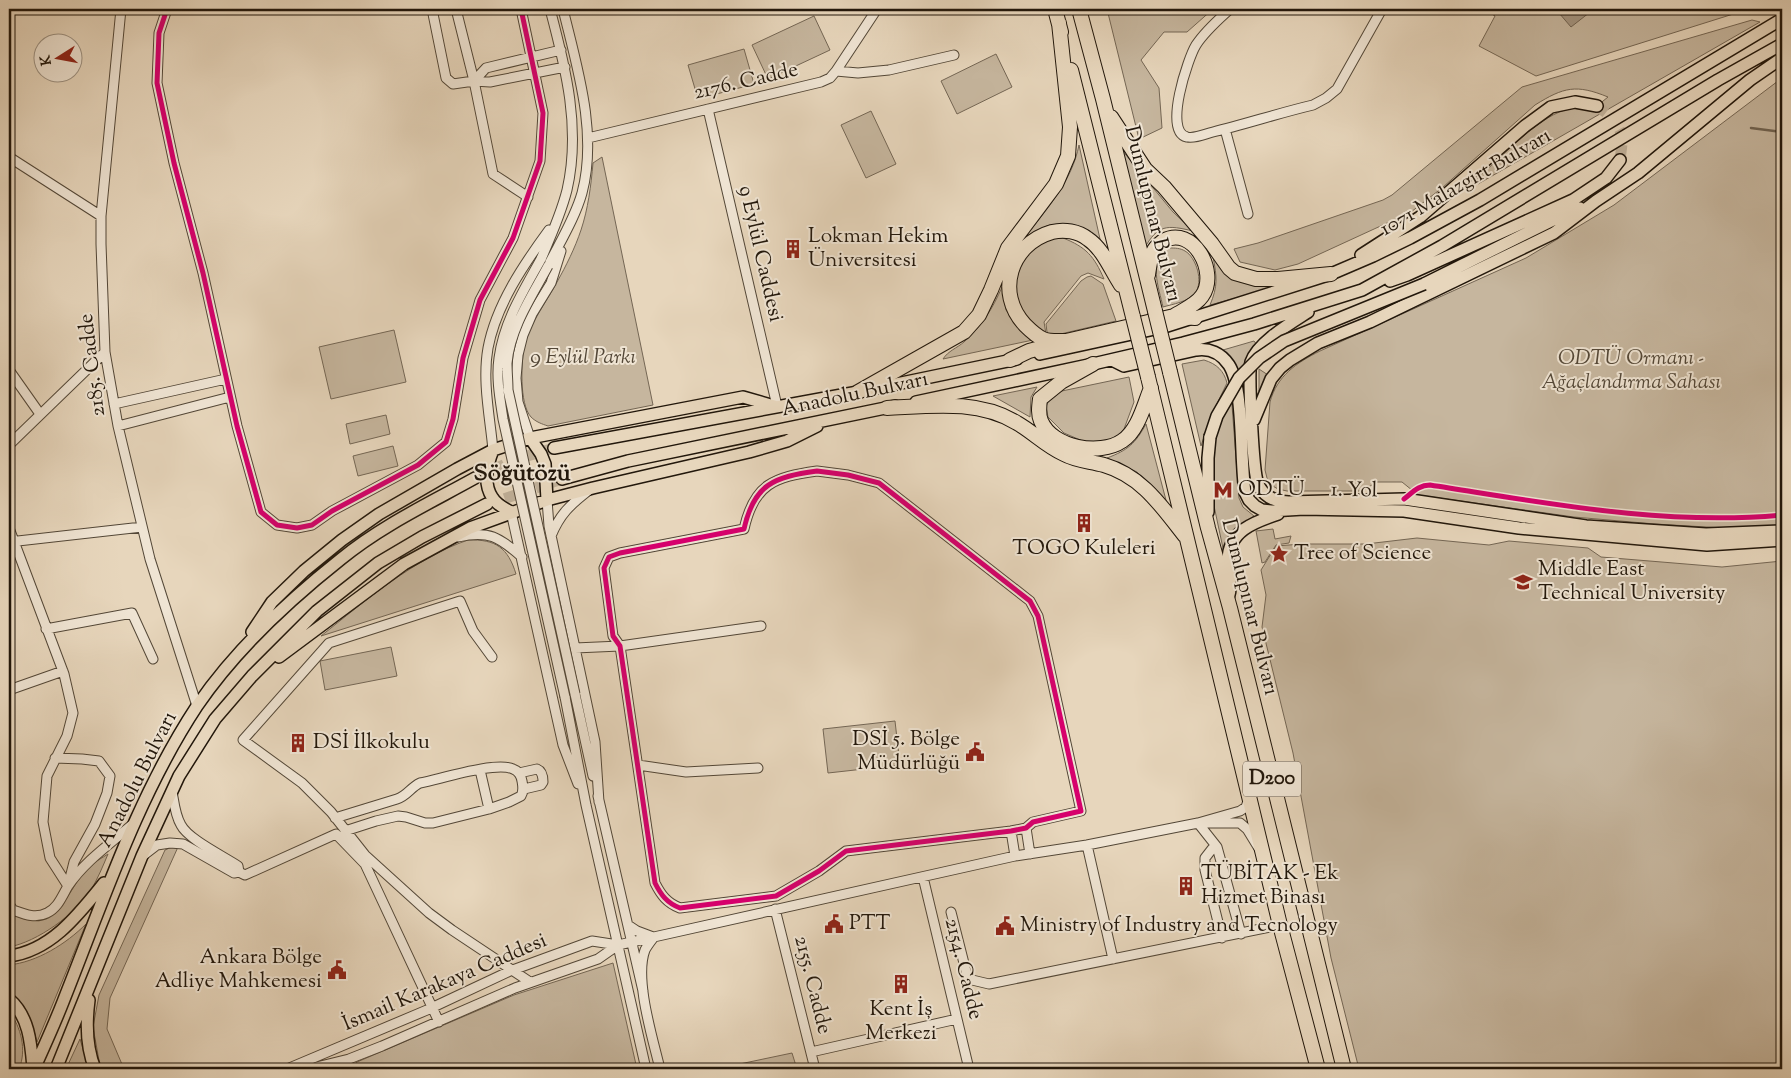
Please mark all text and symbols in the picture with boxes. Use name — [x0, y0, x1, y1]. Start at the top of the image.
north arrow — [32, 32, 82, 82]
text: K — [36, 52, 58, 67]
street label: 2176. Cadde — [691, 55, 801, 109]
street label: 1071 Malazgirt Bulvarı — [1375, 122, 1557, 244]
street label: Dumlupınar Bulvarı — [1116, 123, 1188, 305]
street label: 9 Eylül Caddesi — [730, 183, 790, 325]
place label: Lokman Hekim Üniversitesi — [808, 222, 949, 276]
building icon: Lokman Hekim Üniversitesi — [782, 238, 804, 260]
street label: 2185. Cadde — [72, 312, 114, 418]
park label: 9 Eylül Parkı — [530, 343, 636, 373]
park label: ODTÜ Ormanı - Ağaçlandırma Sahası — [1541, 344, 1721, 398]
street label: Anadolu Bulvarı — [779, 365, 931, 425]
district label: Söğütözü — [473, 457, 571, 491]
place label: ODTÜ — [1238, 475, 1304, 505]
street label: 1. Yol — [1330, 476, 1378, 506]
metro station icon: ODTÜ — [1212, 479, 1234, 501]
building icon: TOGO Kuleleri — [1073, 512, 1095, 534]
street label: Dumlupınar Bulvarı — [1213, 516, 1285, 698]
place label: TOGO Kuleleri — [1012, 534, 1156, 564]
place label: Tree of Science — [1294, 539, 1431, 569]
place icon: Tree of Science — [1268, 543, 1290, 565]
place label: Middle East Technical University — [1538, 555, 1726, 609]
school or university icon: Middle East Technical University — [1512, 571, 1534, 593]
street label: Anadolu Bulvarı — [91, 707, 185, 853]
place label: DSİ 5. Bölge Müdürlüğü — [852, 725, 960, 779]
place label: DSİ İlkokulu — [313, 728, 430, 758]
building icon: DSİ İlkokulu — [287, 732, 309, 754]
public building icon: DSİ 5. Bölge Müdürlüğü — [964, 741, 986, 763]
road number: D200 — [1243, 762, 1301, 796]
place label: TÜBİTAK - Ek Hizmet Binası — [1201, 859, 1339, 913]
building icon: TÜBİTAK - Ek Hizmet Binası — [1175, 875, 1197, 897]
place label: PTT — [849, 909, 891, 939]
place label: Ministry of Industry and Tecnology — [1020, 911, 1339, 941]
public building icon: PTT — [823, 913, 845, 935]
street label: 2154. Cadde — [936, 915, 990, 1023]
public building icon: Ministry of Industry and Tecnology — [994, 915, 1016, 937]
street label: İsmail Karakaya Caddesi — [338, 926, 552, 1040]
street label: 2155. Cadde — [785, 933, 839, 1037]
place label: Ankara Bölge Adliye Mahkemesi — [155, 943, 322, 997]
public building icon: Ankara Bölge Adliye Mahkemesi — [326, 959, 348, 981]
building icon: Kent İş Merkezi — [890, 973, 912, 995]
place label: Kent İş Merkezi — [865, 995, 937, 1049]

